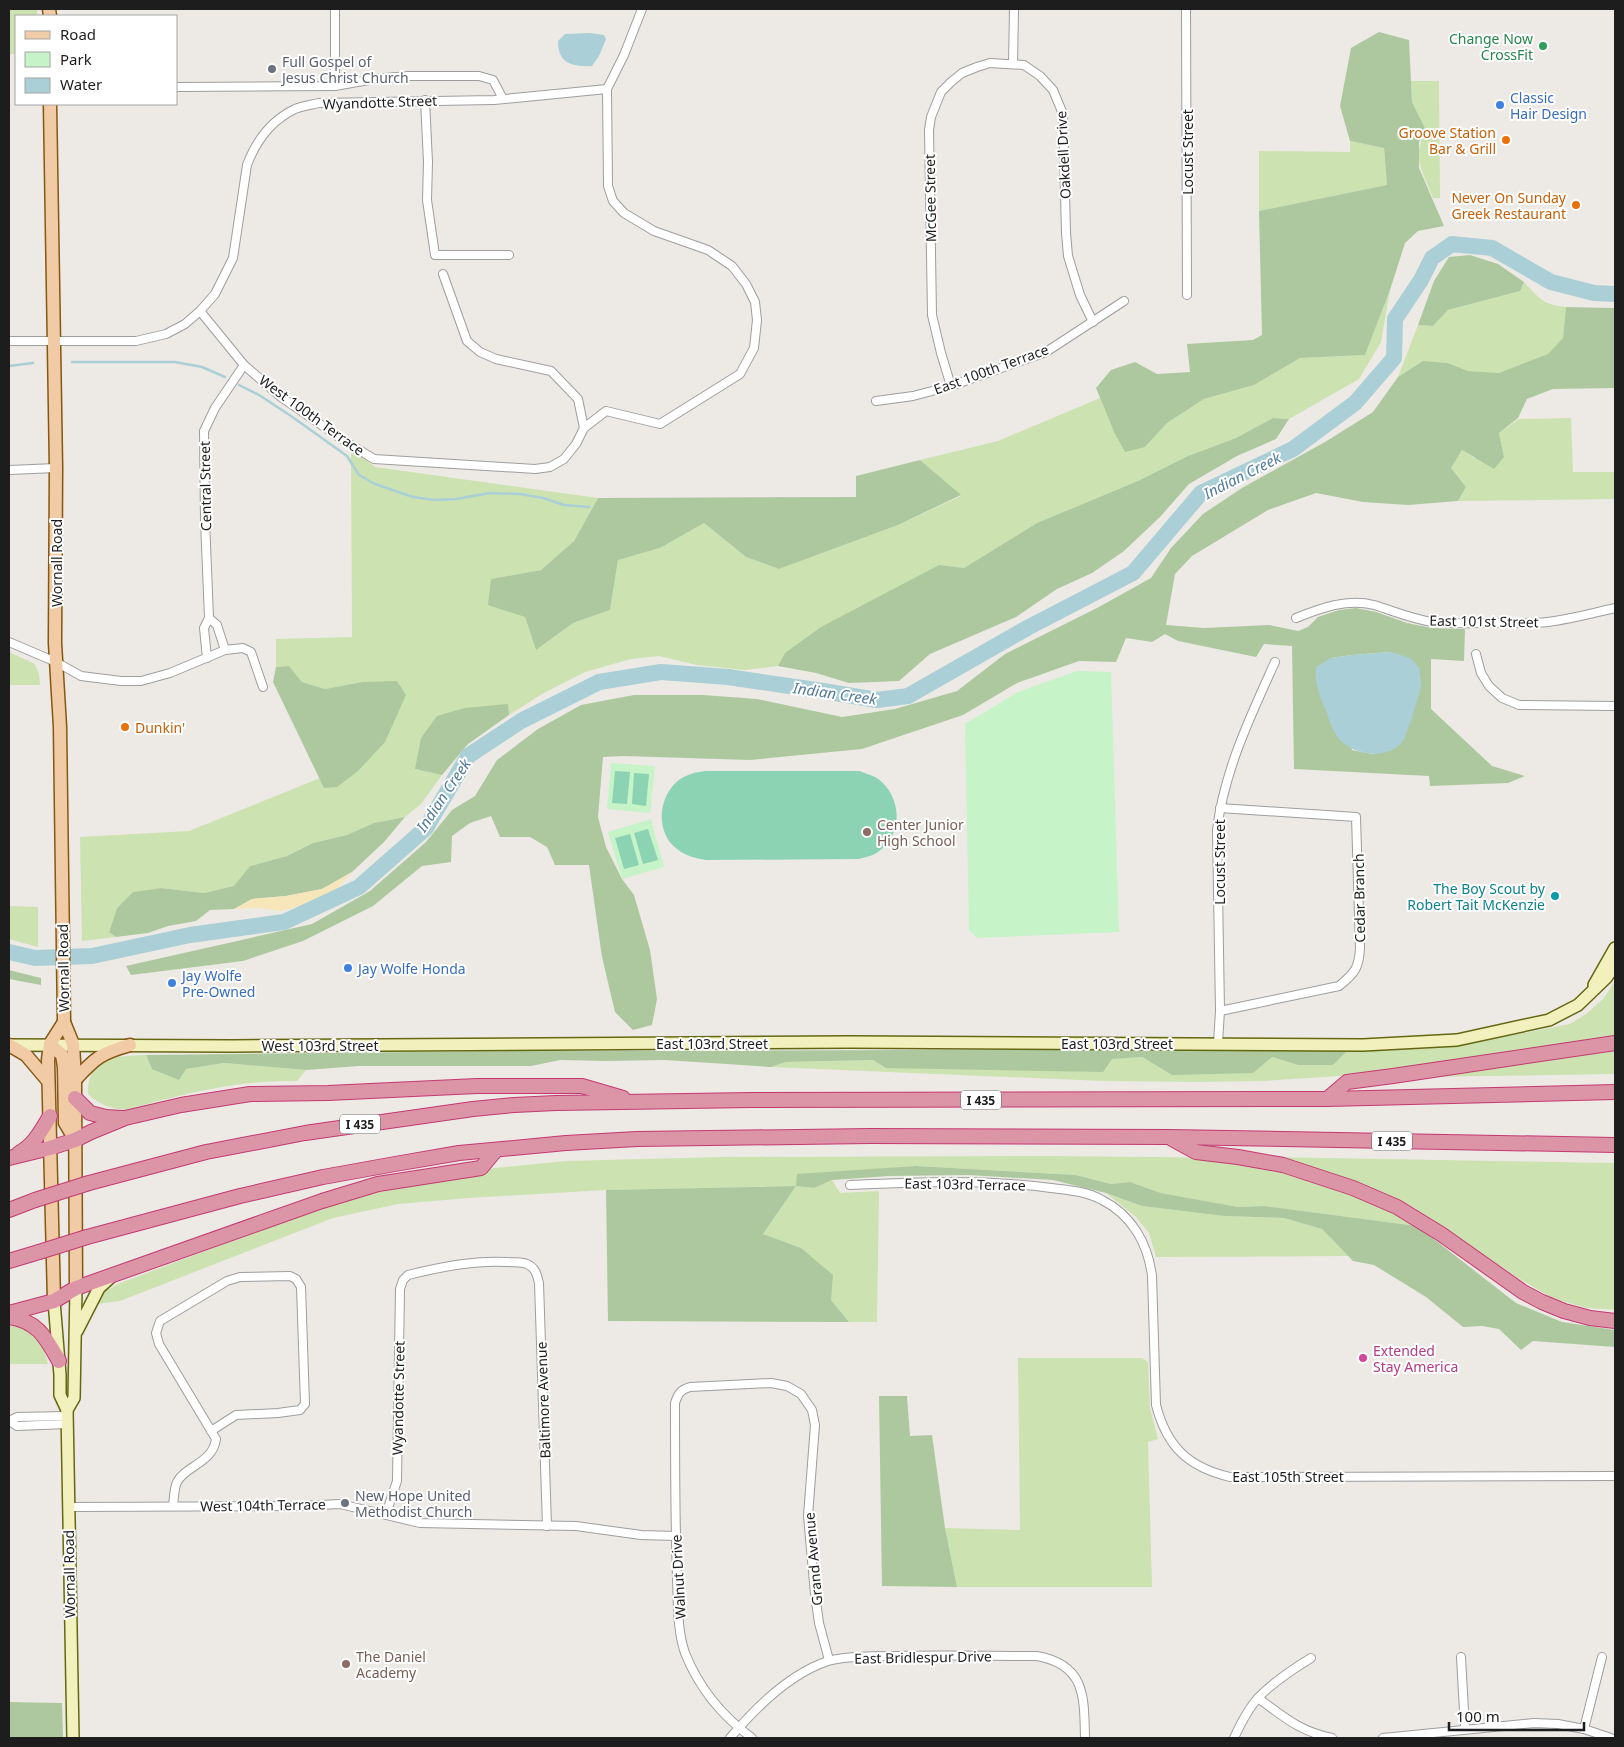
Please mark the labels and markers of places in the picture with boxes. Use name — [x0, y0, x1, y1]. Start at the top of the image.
place label: Change Now CrossFit — [1449, 29, 1533, 64]
marker: Change Now CrossFit — [1537, 40, 1549, 52]
place label: Full Gospel of Jesus Christ Church — [280, 52, 409, 87]
marker: Full Gospel of Jesus Christ Church — [266, 63, 278, 75]
place label: Classic Hair Design — [1510, 88, 1587, 123]
marker: Classic Hair Design — [1494, 99, 1506, 111]
place label: Groove Station Bar & Grill — [1399, 123, 1496, 158]
marker: Groove Station Bar & Grill — [1500, 134, 1512, 146]
place label: Never On Sunday Greek Restaurant — [1451, 188, 1567, 223]
marker: Never On Sunday Greek Restaurant — [1570, 199, 1582, 211]
place label: Dunkin' — [135, 718, 185, 737]
marker: Dunkin' — [119, 721, 131, 733]
place label: Center Junior High School — [877, 815, 964, 850]
marker: Center Junior High School — [861, 826, 873, 838]
place label: The Boy Scout by Robert Tait McKenzie — [1407, 879, 1546, 914]
marker: The Boy Scout by Robert Tait McKenzie — [1549, 890, 1561, 902]
place label: Jay Wolfe Honda — [356, 959, 466, 978]
marker: Jay Wolfe Honda — [342, 962, 354, 974]
place label: Jay Wolfe Pre-Owned — [180, 966, 255, 1001]
marker: Jay Wolfe Pre-Owned — [166, 977, 178, 989]
place label: Extended Stay America — [1373, 1341, 1458, 1376]
marker: Extended Stay America — [1357, 1352, 1369, 1364]
place label: New Hope United Methodist Church — [355, 1486, 472, 1521]
marker: New Hope United Methodist Church — [339, 1497, 351, 1509]
place label: The Daniel Academy — [356, 1647, 426, 1682]
marker: The Daniel Academy — [340, 1658, 352, 1670]

